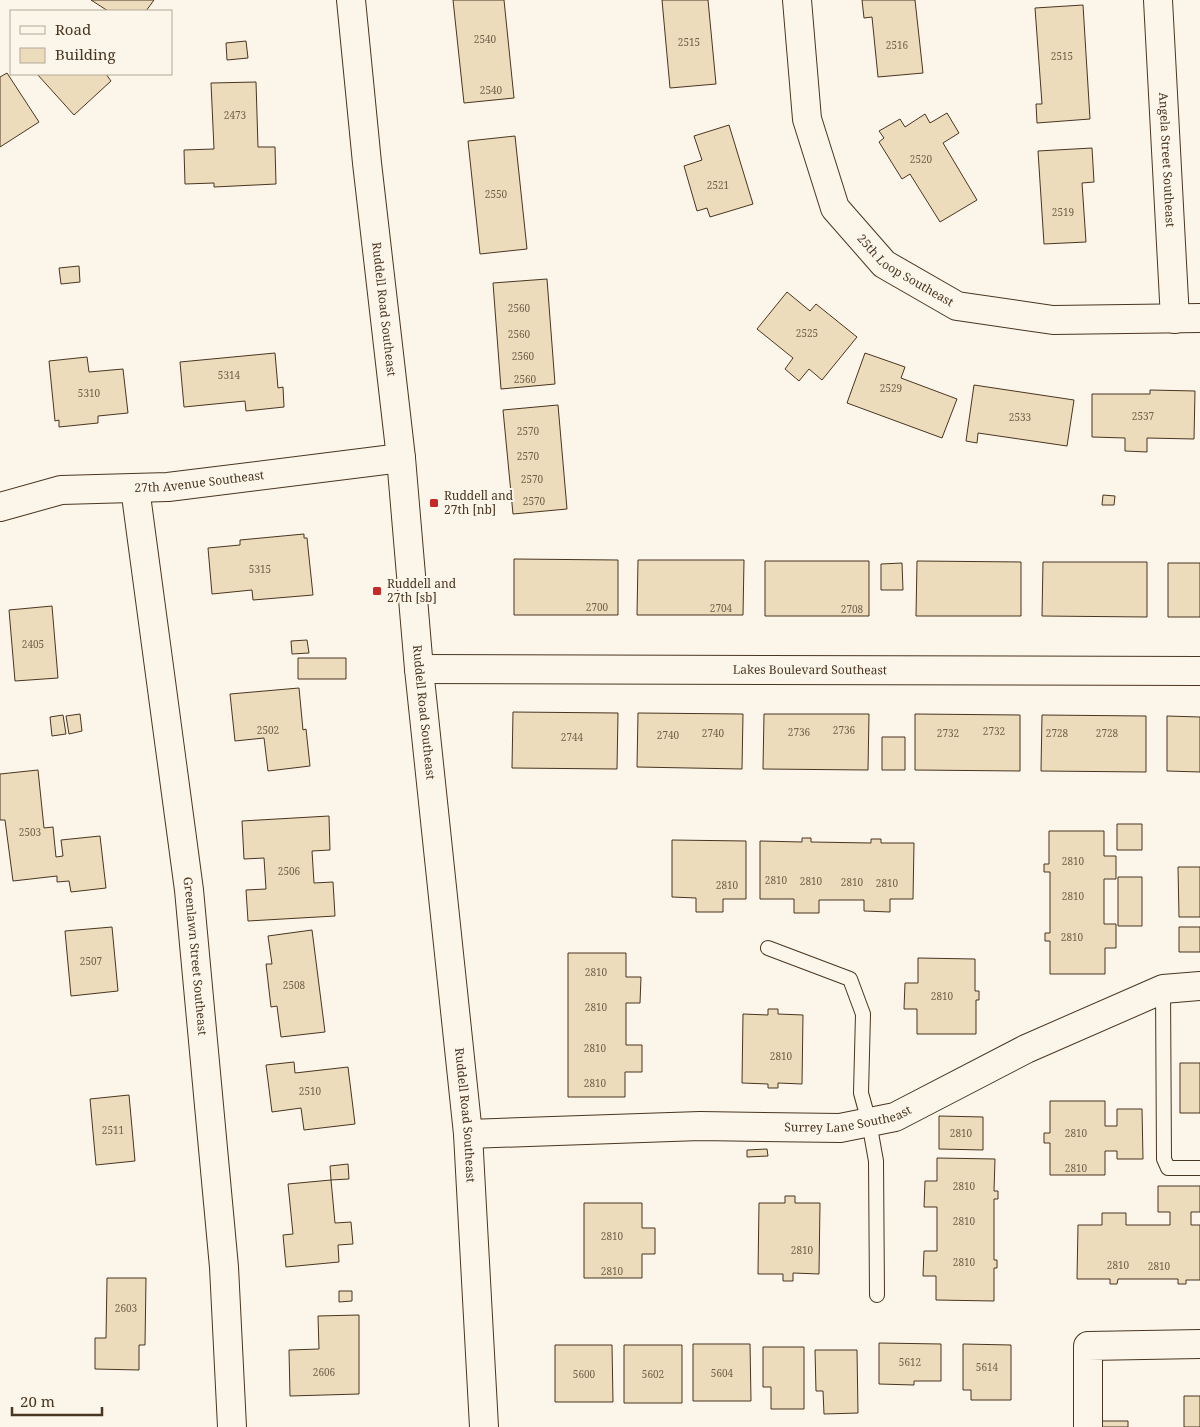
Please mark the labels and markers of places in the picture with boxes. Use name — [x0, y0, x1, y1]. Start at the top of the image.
place label: Ruddell and 27th [nb] — [444, 487, 514, 518]
marker: Ruddell and 27th [nb] — [428, 497, 440, 509]
place label: Ruddell and 27th [sb] — [387, 575, 457, 606]
marker: Ruddell and 27th [sb] — [371, 585, 383, 597]

